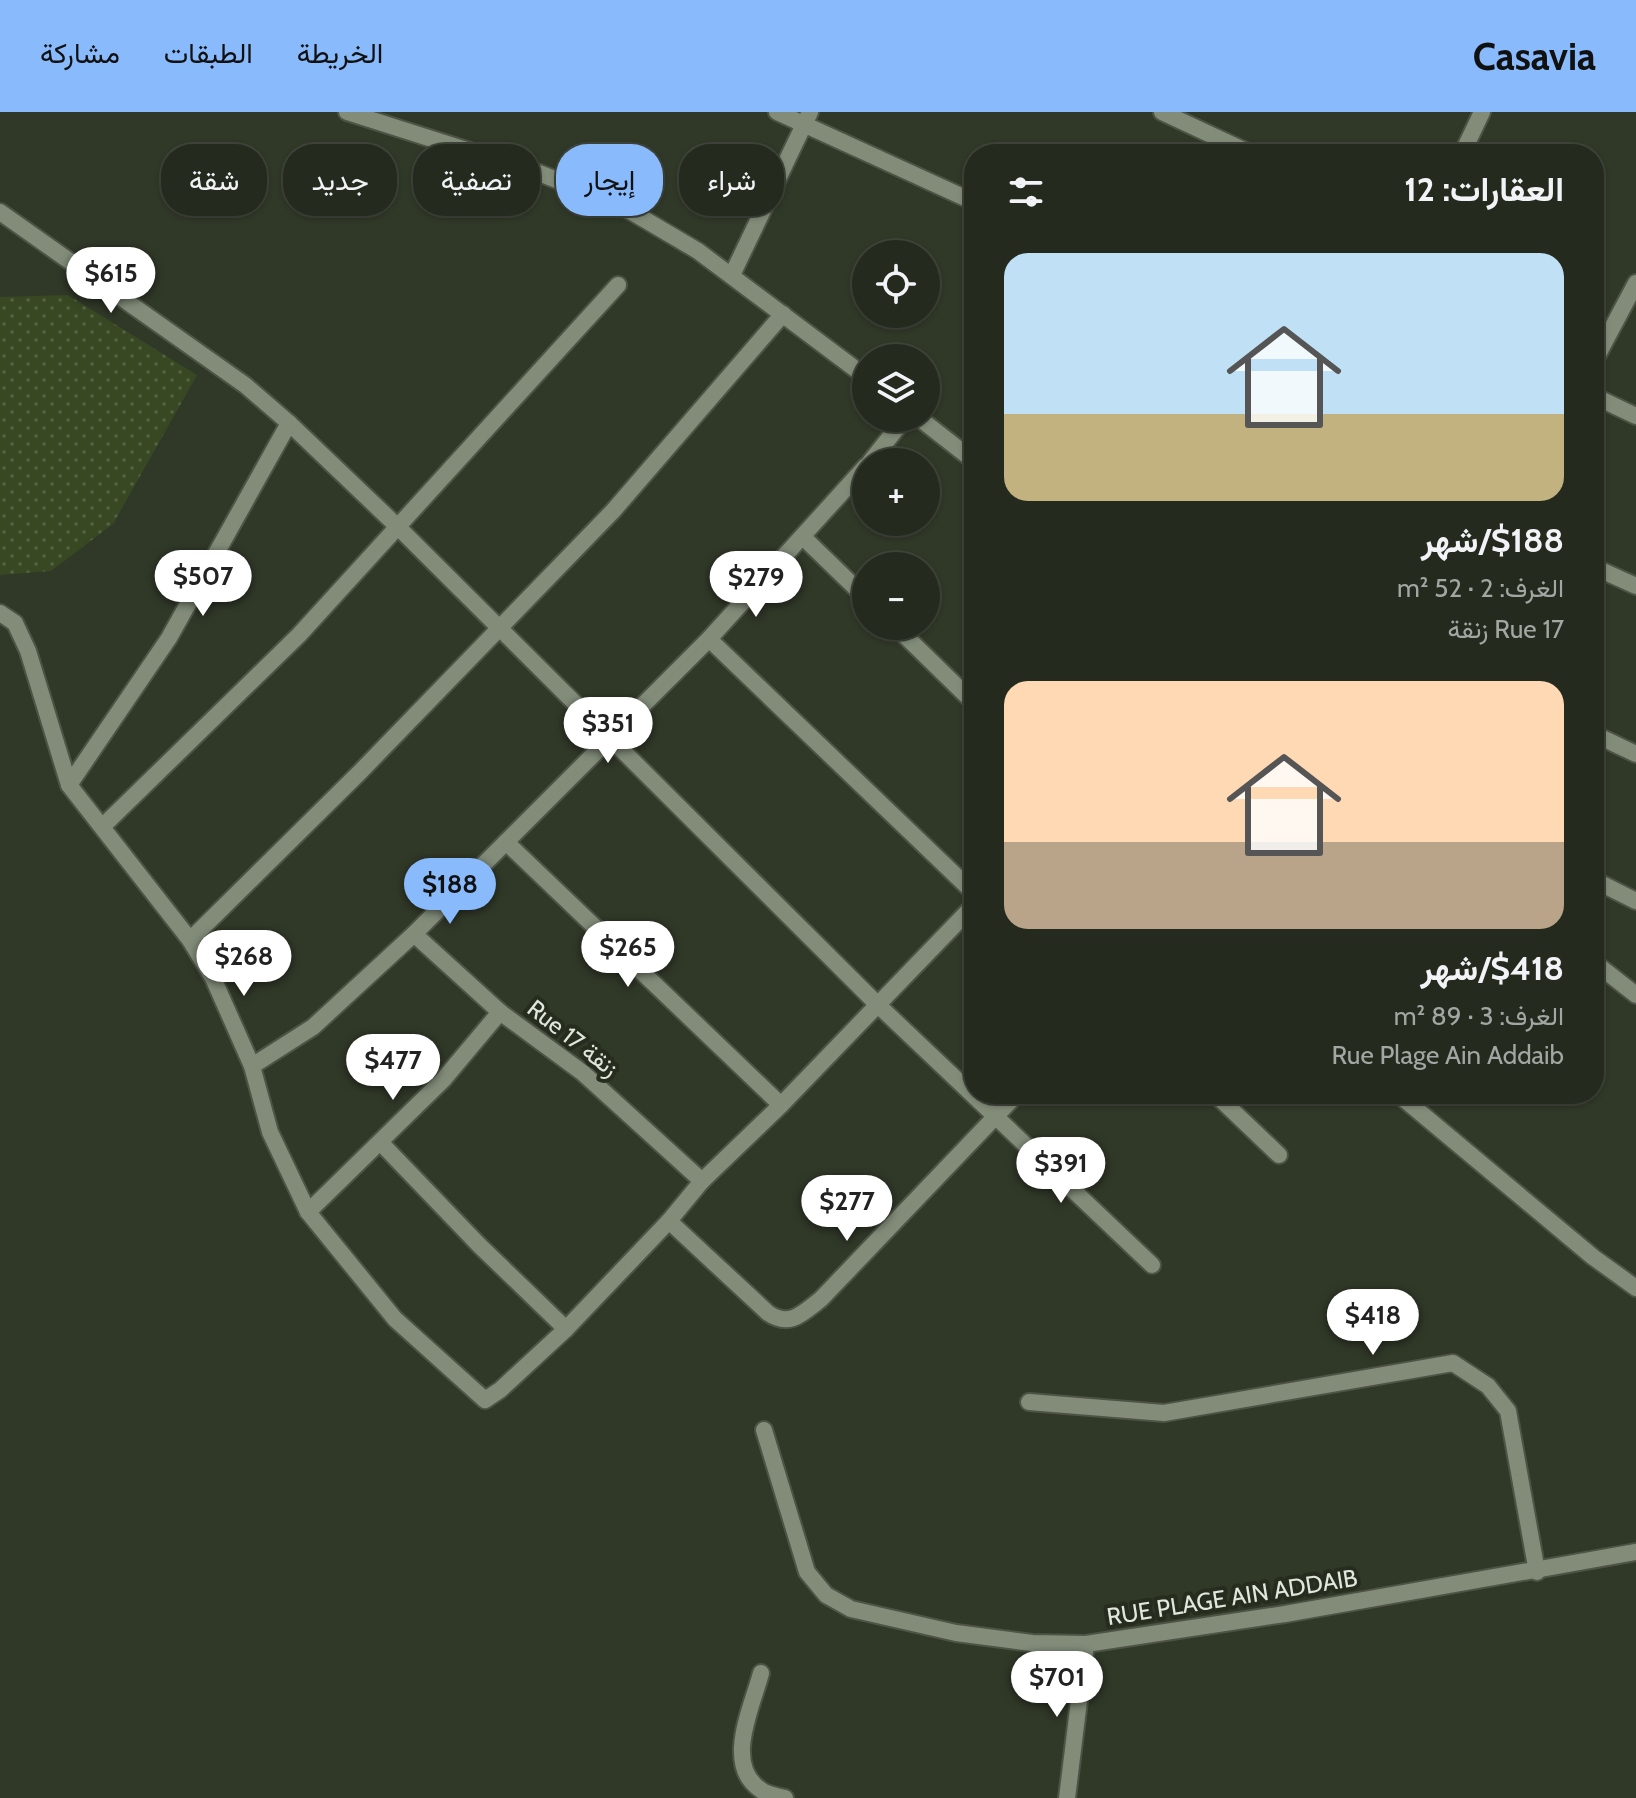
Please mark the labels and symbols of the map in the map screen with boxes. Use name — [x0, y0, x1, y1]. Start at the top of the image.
pin: $615 — [64, 247, 158, 315]
pin: $507 — [156, 550, 250, 618]
pin: $279 — [709, 551, 803, 619]
pin: $351 — [561, 697, 655, 765]
pin: $188 — [403, 858, 497, 926]
pin: $265 — [581, 921, 675, 989]
pin: $268 — [197, 930, 291, 998]
street label: Rue 17 زنقة — [521, 993, 624, 1083]
pin: $477 — [346, 1034, 440, 1102]
pin: $391 — [1014, 1137, 1108, 1205]
pin: $277 — [800, 1175, 894, 1243]
pin: $418 — [1326, 1289, 1420, 1357]
street label: RUE PLAGE AIN ADDAIB — [1105, 1563, 1359, 1631]
pin: $701 — [1010, 1651, 1104, 1719]

